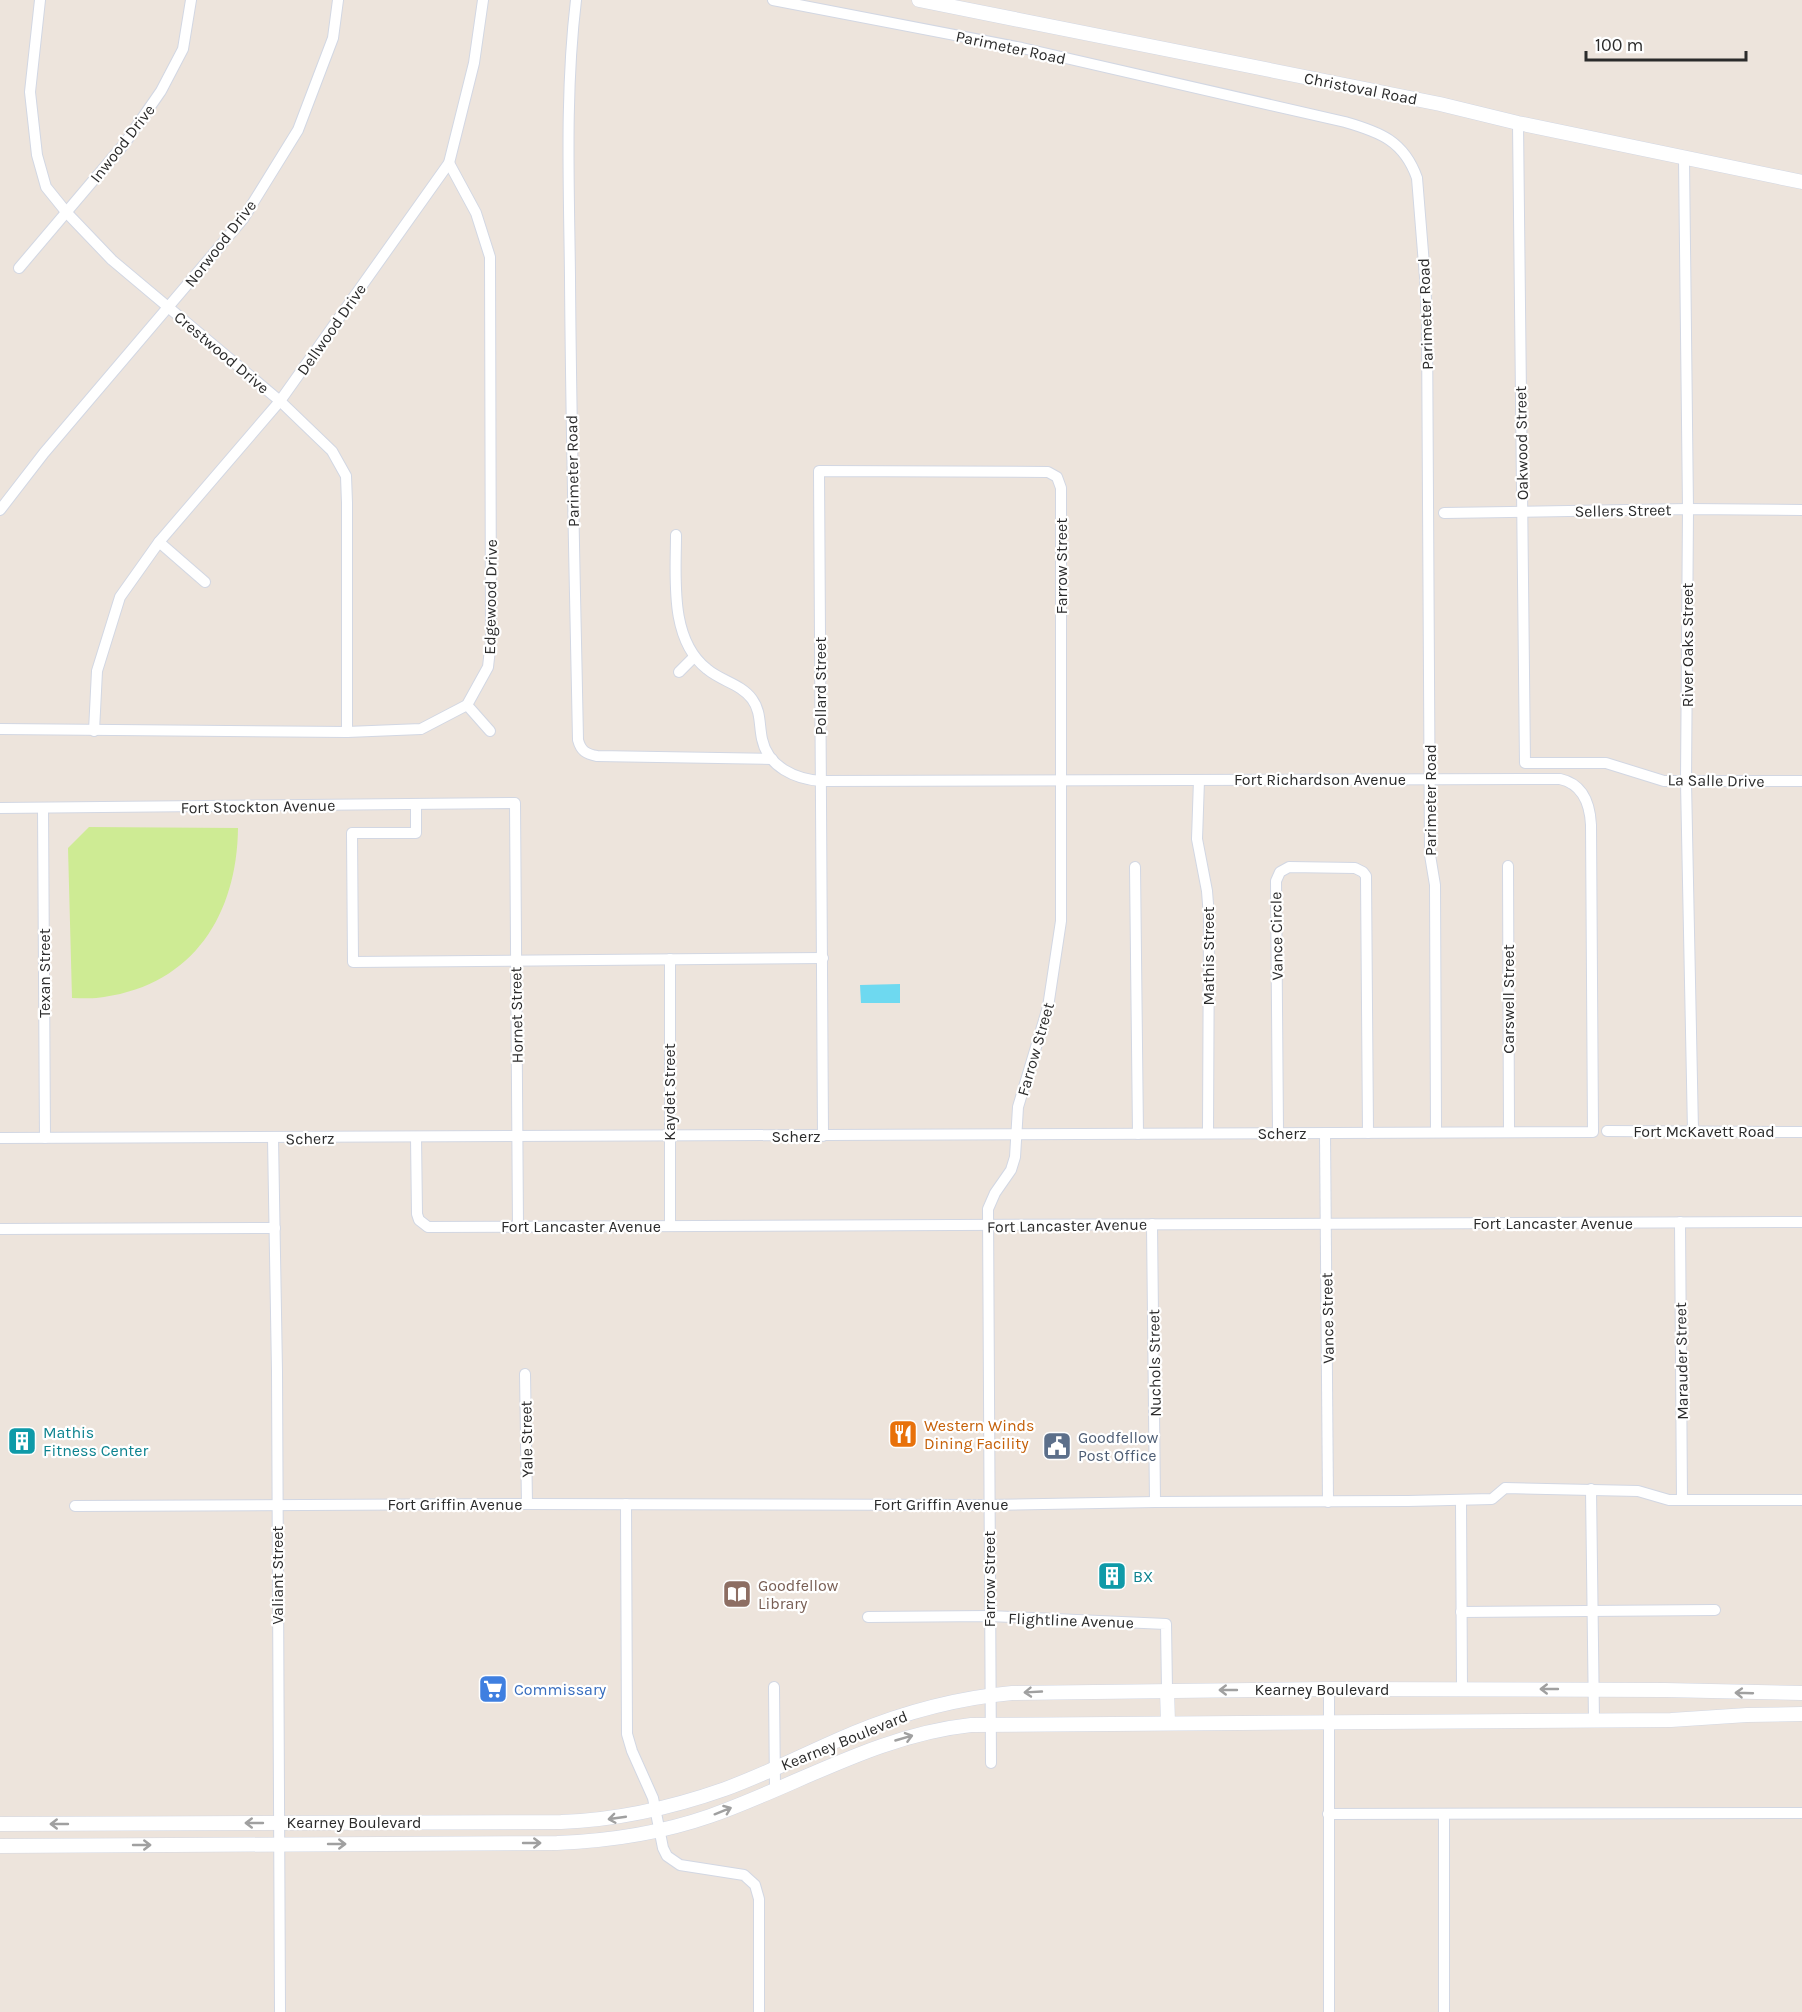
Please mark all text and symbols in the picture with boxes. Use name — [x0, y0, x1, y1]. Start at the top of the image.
scale bar — [1586, 24, 1746, 62]
street label: Parimeter Road — [954, 27, 1068, 68]
text: 100 m — [1595, 34, 1643, 56]
street label: Christoval Road — [1303, 68, 1419, 109]
street label: Inwood Drive — [86, 100, 159, 186]
street label: Norwood Drive — [181, 196, 260, 291]
street label: Parimeter Road — [1414, 258, 1437, 370]
street label: Dellwood Drive — [293, 280, 370, 379]
street label: Crestwood Drive — [170, 307, 273, 398]
street label: Oakwood Street — [1511, 386, 1532, 500]
street label: Parimeter Road — [562, 415, 583, 527]
street label: Sellers Street — [1574, 500, 1672, 521]
street label: Farrow Street — [1052, 518, 1071, 614]
street label: Edgewood Drive — [480, 539, 501, 655]
street label: River Oaks Street — [1678, 583, 1697, 707]
street label: Pollard Street — [811, 637, 830, 735]
street label: Parimeter Road — [1421, 744, 1440, 856]
street label: Fort Richardson Avenue — [1234, 770, 1406, 789]
street label: La Salle Drive — [1667, 770, 1765, 791]
street label: Fort Stockton Avenue — [180, 796, 336, 817]
street label: Vance Circle — [1266, 892, 1287, 980]
street label: Mathis Street — [1199, 907, 1218, 1005]
street label: Texan Street — [35, 928, 54, 1018]
street label: Carswell Street — [1499, 944, 1518, 1054]
street label: Hornet Street — [506, 966, 527, 1064]
street label: Farrow Street — [1013, 1000, 1058, 1098]
street label: Kaydet Street — [660, 1043, 679, 1141]
street label: Fort McKavett Road — [1633, 1122, 1775, 1141]
street label: Scherz — [1257, 1124, 1307, 1143]
street label: Scherz — [771, 1127, 821, 1146]
street label: Scherz — [285, 1129, 335, 1148]
street label: Fort Lancaster Avenue — [1473, 1214, 1633, 1233]
street label: Fort Lancaster Avenue — [987, 1215, 1147, 1236]
street label: Fort Lancaster Avenue — [501, 1217, 661, 1236]
street label: Vance Street — [1317, 1272, 1338, 1364]
street label: Marauder Street — [1671, 1302, 1692, 1420]
street label: Nuchols Street — [1144, 1309, 1165, 1417]
street label: Yale Street — [516, 1400, 537, 1478]
place label: Western Winds Dining Facility — [924, 1416, 1035, 1453]
restaurant icon: Western Winds Dining Facility — [887, 1418, 919, 1450]
place label: Mathis Fitness Center — [43, 1423, 149, 1460]
building icon: Mathis Fitness Center — [6, 1425, 38, 1457]
place label: Goodfellow Post Office — [1078, 1428, 1159, 1465]
public building icon: Goodfellow Post Office — [1041, 1430, 1073, 1462]
street label: Fort Griffin Avenue — [388, 1495, 522, 1514]
street label: Fort Griffin Avenue — [874, 1495, 1008, 1514]
street label: Valiant Street — [268, 1526, 287, 1624]
street label: Farrow Street — [980, 1531, 999, 1627]
building icon: BX — [1096, 1560, 1128, 1592]
place label: BX — [1133, 1567, 1153, 1586]
place label: Goodfellow Library — [758, 1576, 839, 1613]
library icon: Goodfellow Library — [721, 1578, 753, 1610]
street label: Flightline Avenue — [1008, 1609, 1134, 1632]
supermarket icon: Commissary — [477, 1673, 509, 1705]
place label: Commissary — [514, 1680, 607, 1699]
street label: Kearney Boulevard — [1255, 1680, 1389, 1699]
one-way arrow — [1539, 1683, 1559, 1695]
one-way arrow — [1218, 1684, 1238, 1695]
one-way arrow — [1023, 1687, 1043, 1698]
one-way arrow — [1734, 1687, 1754, 1698]
street label: Kearney Boulevard — [778, 1706, 910, 1775]
one-way arrow — [894, 1732, 913, 1743]
one-way arrow — [713, 1805, 732, 1816]
one-way arrow — [607, 1812, 627, 1823]
street label: Kearney Boulevard — [287, 1813, 421, 1832]
one-way arrow — [244, 1817, 264, 1829]
one-way arrow — [49, 1818, 69, 1830]
one-way arrow — [522, 1837, 542, 1849]
one-way arrow — [327, 1838, 347, 1849]
one-way arrow — [132, 1839, 152, 1851]

